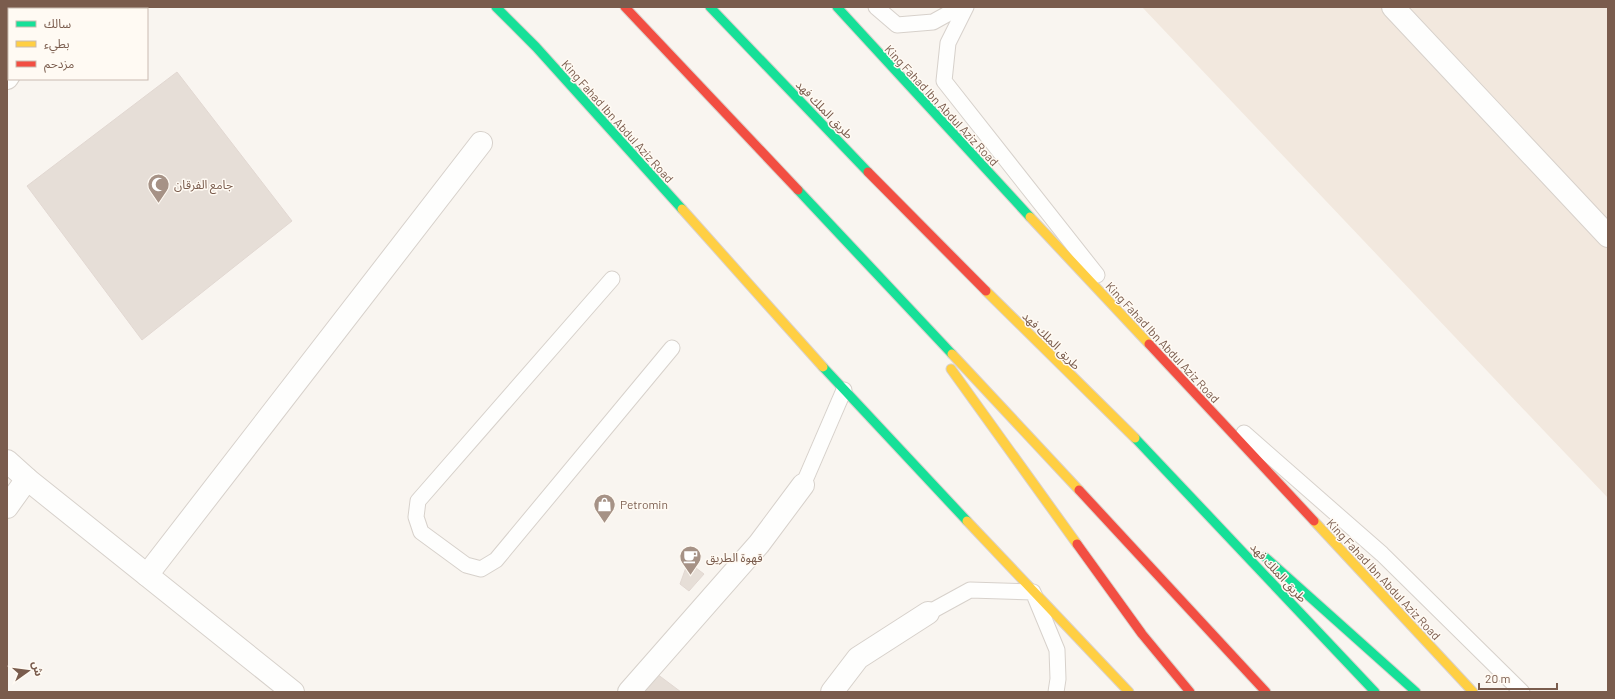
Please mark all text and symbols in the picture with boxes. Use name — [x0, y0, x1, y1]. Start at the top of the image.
legend — [8, 8, 148, 80]
text: سالك — [44, 16, 71, 30]
text: بطيء — [44, 36, 70, 54]
street label: King Fahad Ibn Abdul Aziz Road — [882, 42, 1002, 168]
text: مزدحم — [44, 56, 74, 73]
street label: King Fahad Ibn Abdul Aziz Road — [559, 57, 677, 185]
street label: طريق الملك فهد — [792, 77, 856, 143]
mosque icon: جامع الفرقان — [146, 171, 172, 204]
place label: جامع الفرقان — [174, 177, 233, 194]
street label: King Fahad Ibn Abdul Aziz Road — [1103, 279, 1223, 405]
street label: طريق الملك فهد — [1019, 308, 1084, 373]
shop icon: Petromin — [592, 491, 618, 524]
place label: Petromin — [620, 497, 668, 511]
street label: King Fahad Ibn Abdul Aziz Road — [1324, 516, 1444, 642]
street label: طريق الملك فهد — [1246, 539, 1310, 606]
cafe icon: قهوة الطريق — [677, 544, 703, 577]
place label: قهوة الطريق — [706, 550, 763, 566]
north arrow — [8, 651, 48, 691]
text: ش — [29, 660, 46, 678]
scale bar — [1479, 665, 1557, 691]
text: 20 m — [1485, 671, 1511, 685]

